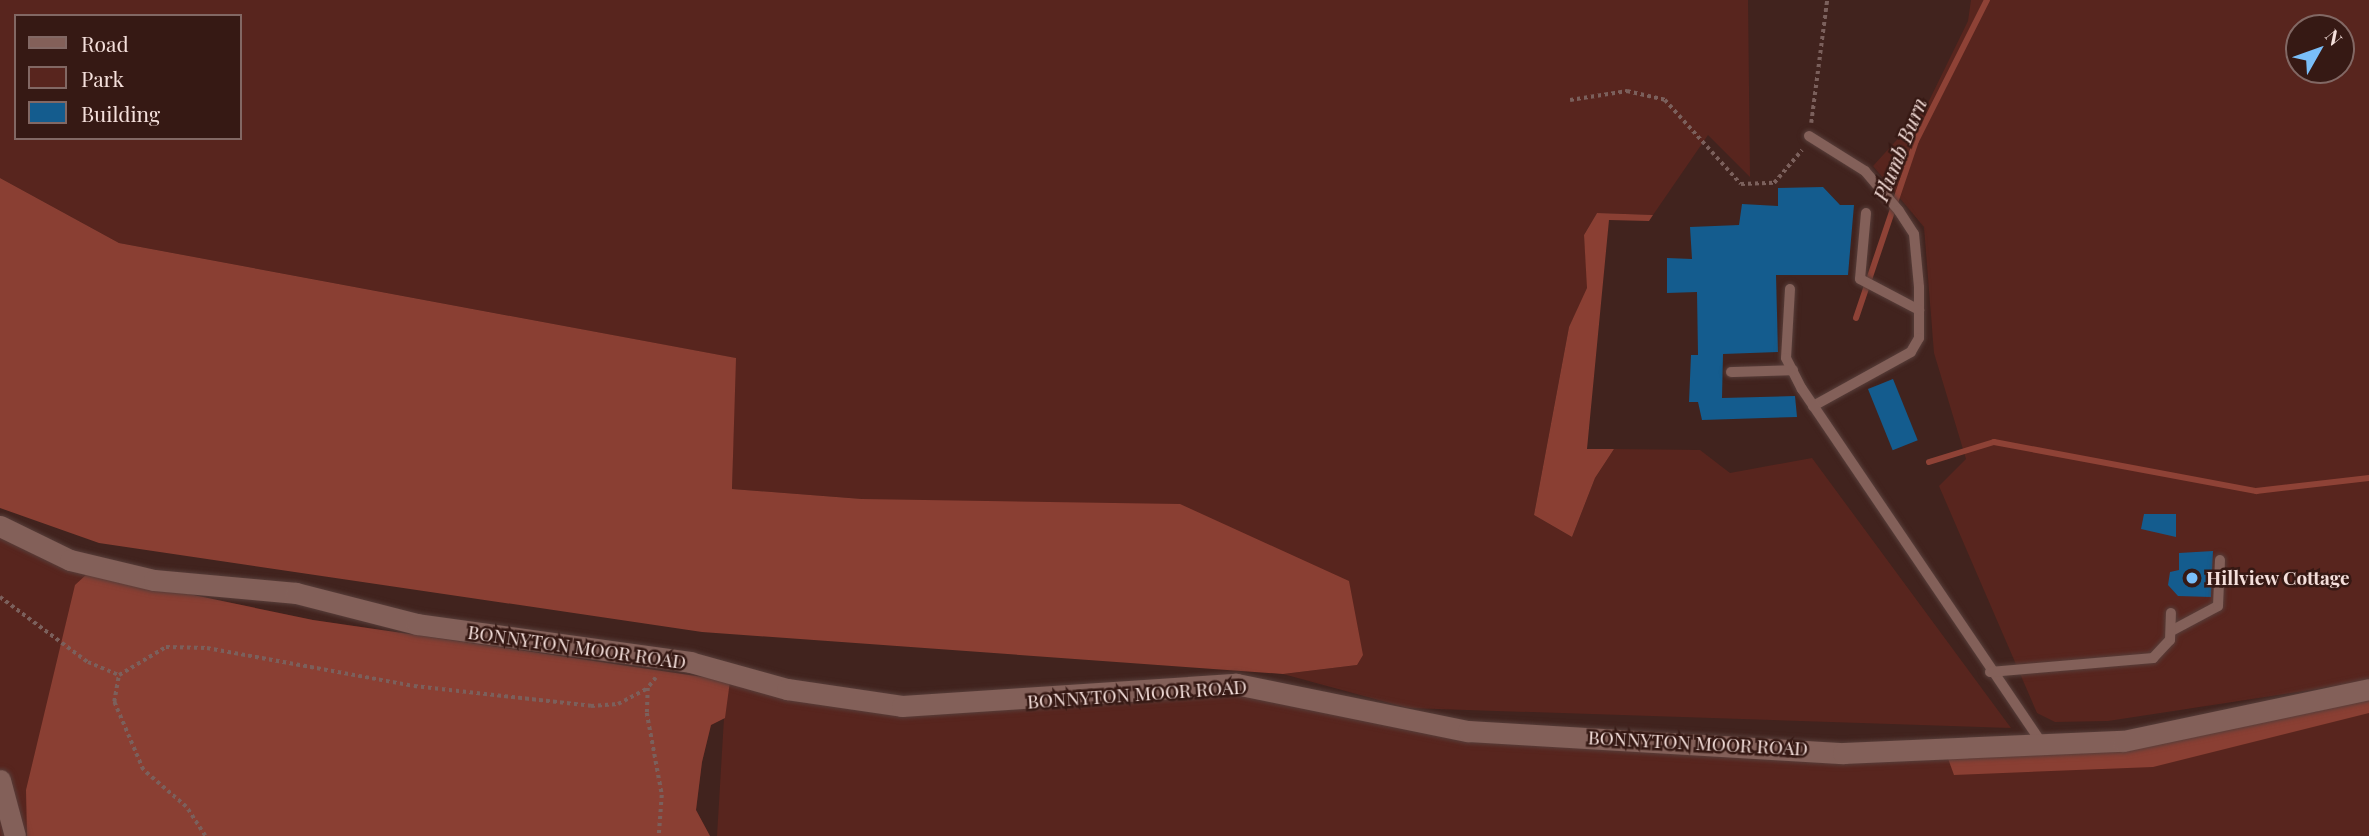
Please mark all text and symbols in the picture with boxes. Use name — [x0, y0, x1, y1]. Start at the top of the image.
legend — [14, 14, 242, 140]
north arrow — [2285, 14, 2355, 84]
text: N — [2320, 23, 2349, 50]
text: Road — [81, 29, 129, 57]
text: Park — [81, 64, 124, 92]
water label: Plumb Burn — [1867, 94, 1931, 204]
text: Building — [81, 99, 160, 127]
place label: Hillview Cottage — [2206, 567, 2350, 589]
marker: Hillview Cottage — [2184, 570, 2200, 586]
street label: BONNYTON MOOR ROAD — [466, 620, 688, 674]
street label: BONNYTON MOOR ROAD — [1026, 675, 1248, 713]
street label: BONNYTON MOOR ROAD — [1587, 726, 1809, 760]

